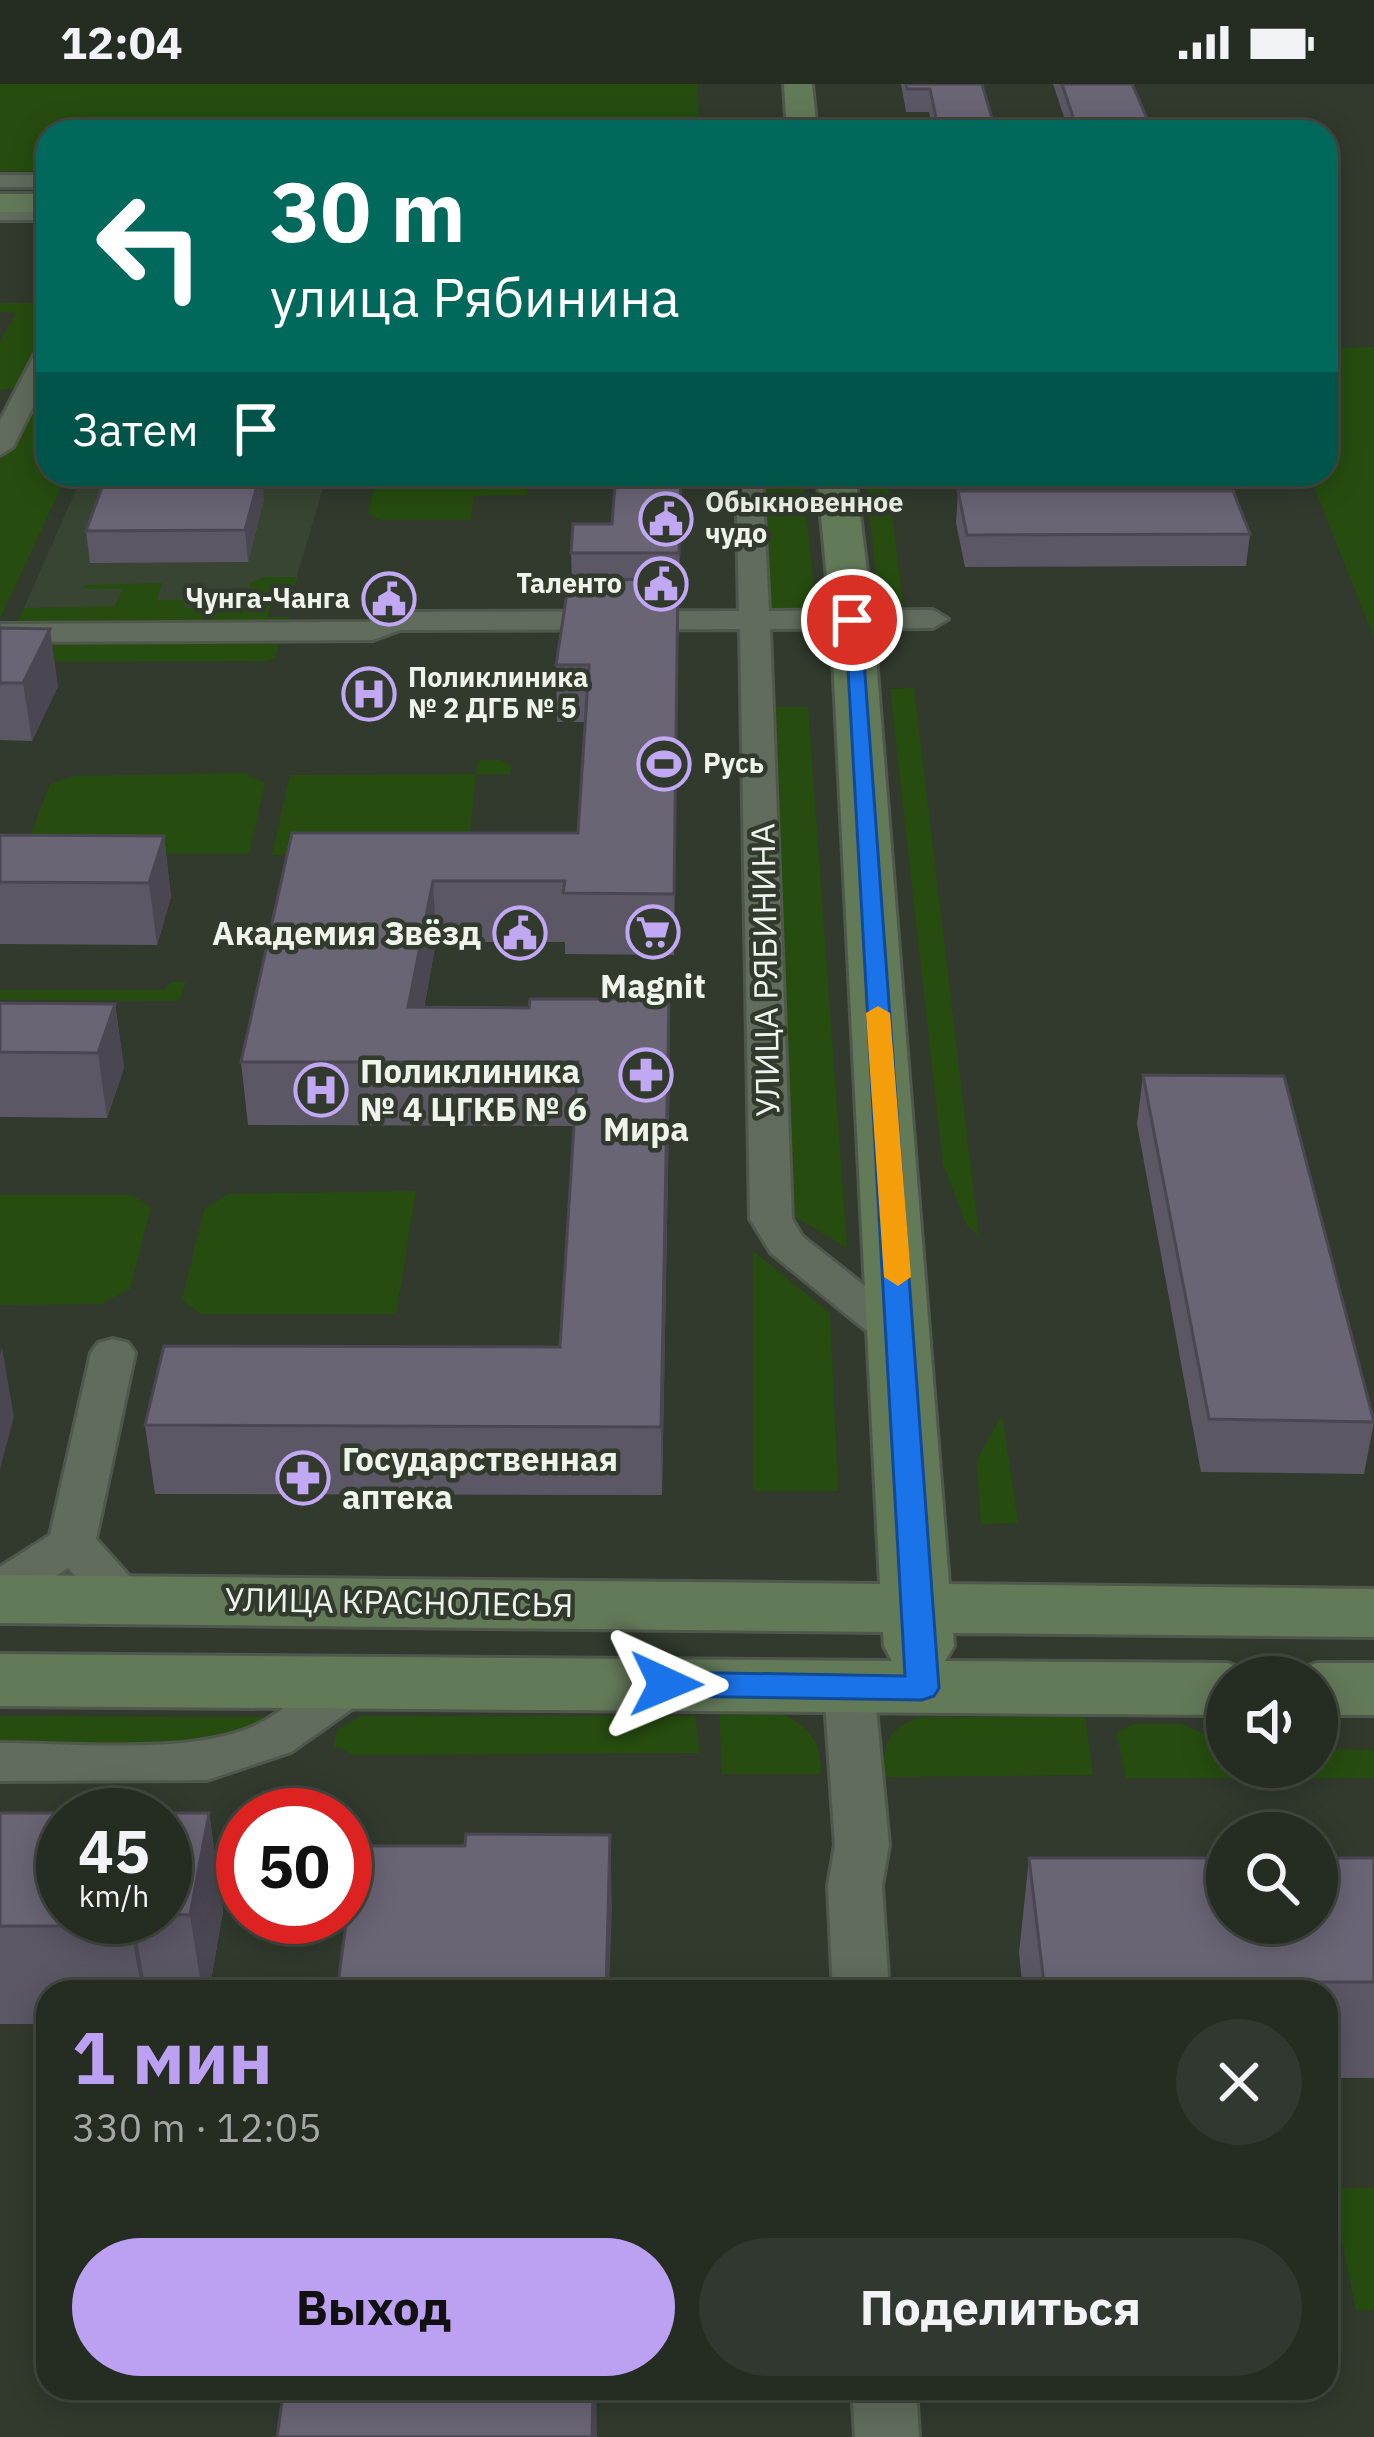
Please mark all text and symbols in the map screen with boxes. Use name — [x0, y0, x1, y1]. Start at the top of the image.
text: 12:04 — [60, 13, 183, 71]
text: 30 m — [270, 156, 466, 265]
icon: left — [72, 168, 228, 324]
text: улица Рябинина — [270, 262, 680, 332]
icon: arrive — [223, 396, 289, 462]
text: Затем — [72, 400, 199, 458]
place label: Обыкновенное чудо — [705, 484, 903, 550]
public building icon: Обыкновенное чудо — [638, 491, 694, 547]
public building icon: Таленто — [633, 556, 689, 612]
place label: Таленто — [516, 565, 622, 600]
pin — [801, 569, 903, 671]
public building icon: Чунга-Чанга — [361, 571, 417, 627]
place label: Чунга-Чанга — [185, 580, 350, 615]
icon: arrive — [819, 587, 885, 653]
place label: Поликлиника № 2 ДГБ № 5 — [408, 659, 588, 725]
hospital icon: Поликлиника № 2 ДГБ № 5 — [341, 666, 397, 722]
sports icon: Русь — [636, 736, 692, 792]
place label: Русь — [703, 745, 764, 780]
street label: УЛИЦА РЯБИНИНА — [740, 823, 789, 1117]
supermarket icon: Magnit — [625, 904, 681, 960]
public building icon: Академия Звёзд — [492, 905, 548, 961]
place label: Академия Звёзд — [212, 911, 481, 954]
place label: Magnit — [600, 964, 706, 1007]
pharmacy icon: Мира — [618, 1047, 674, 1103]
place label: Поликлиника № 4 ЦГКБ № 6 — [360, 1049, 587, 1130]
hospital icon: Поликлиника № 4 ЦГКБ № 6 — [293, 1062, 349, 1118]
place label: Мира — [603, 1107, 689, 1150]
place label: Государственная аптека — [342, 1437, 618, 1518]
pharmacy icon: Государственная аптека — [275, 1450, 331, 1506]
street label: УЛИЦА КРАСНОЛЕСЬЯ — [224, 1577, 574, 1626]
position arrow — [603, 1621, 729, 1747]
map controls — [1206, 1656, 1338, 1944]
button: sound — [1206, 1656, 1338, 1788]
speed limit sign: 50 — [216, 1788, 372, 1944]
text: 45 — [78, 1811, 150, 1890]
button: search — [1206, 1812, 1338, 1944]
text: km/h — [79, 1876, 149, 1915]
text: 1 мин — [72, 2010, 273, 2104]
button: close — [1176, 2019, 1302, 2145]
text: 330 m · 12:05 — [72, 2102, 322, 2153]
button: Выход — [72, 2238, 675, 2376]
button: Поделиться — [699, 2238, 1302, 2376]

